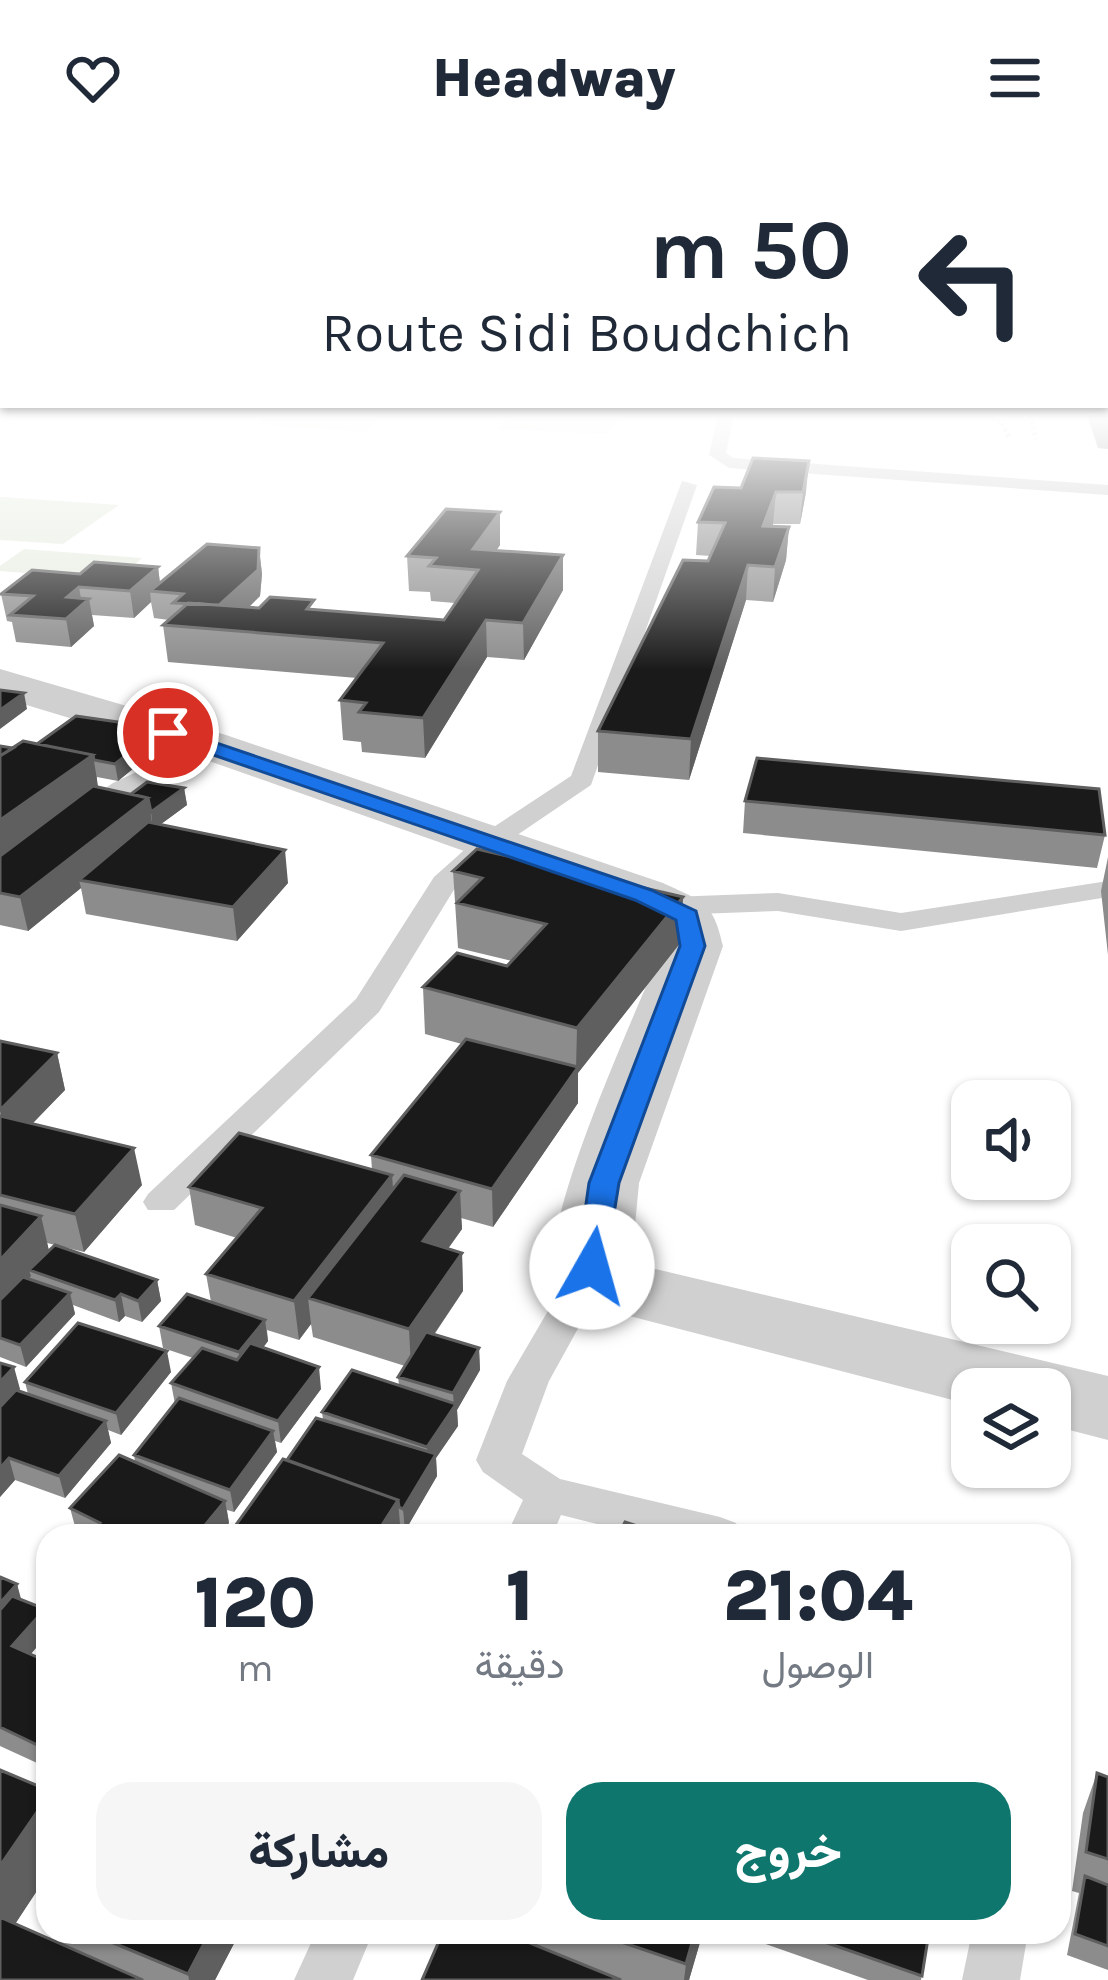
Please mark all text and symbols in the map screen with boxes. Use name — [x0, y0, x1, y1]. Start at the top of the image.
icon: heart — [60, 45, 126, 111]
icon: menu — [982, 45, 1048, 111]
text: Headway — [432, 46, 676, 110]
text: 50 m — [649, 201, 852, 299]
icon: left — [894, 204, 1050, 360]
text: Route Sidi Boudchich — [321, 301, 852, 365]
pin — [117, 682, 219, 784]
icon: arrive — [135, 700, 201, 766]
map controls — [951, 1080, 1071, 1488]
button: sound — [951, 1080, 1071, 1200]
position arrow — [529, 1204, 655, 1330]
button: search — [951, 1224, 1071, 1344]
button: layers — [951, 1368, 1071, 1488]
text: 1 — [506, 1554, 533, 1638]
text: 21:04 — [723, 1554, 913, 1638]
text: 120 — [194, 1561, 316, 1645]
text: دقيقة — [474, 1642, 565, 1688]
text: الوصول — [762, 1642, 874, 1688]
text: m — [237, 1645, 273, 1691]
button: مشاركة — [96, 1782, 542, 1920]
button: خروج — [566, 1782, 1011, 1920]

